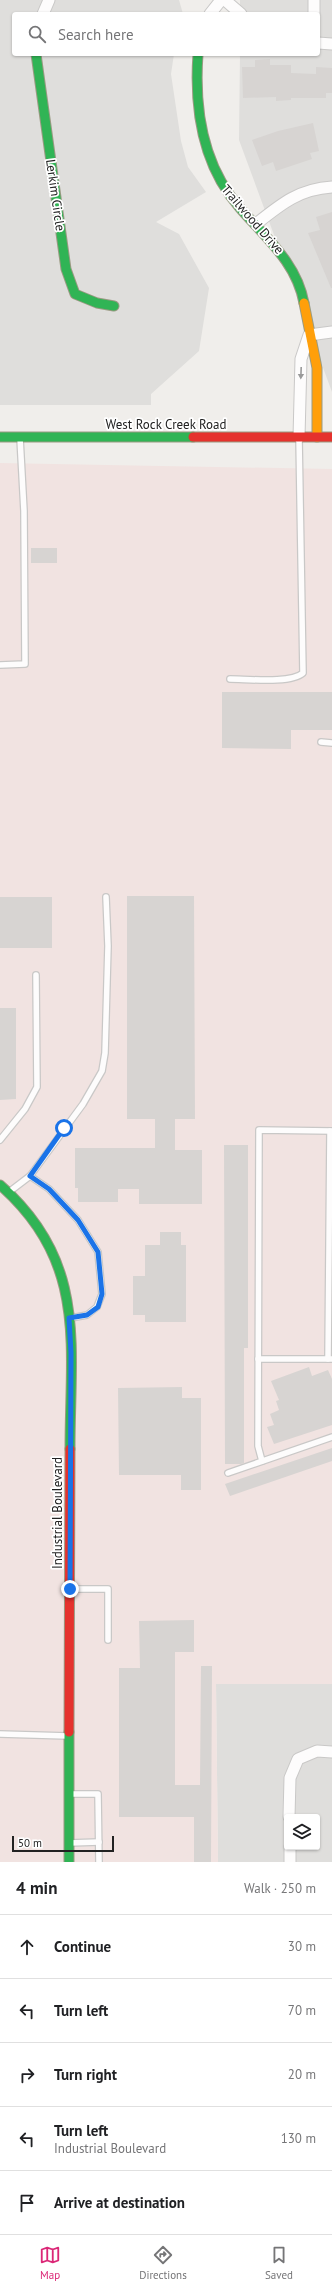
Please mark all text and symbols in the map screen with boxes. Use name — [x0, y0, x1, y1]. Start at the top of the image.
search box — [12, 12, 320, 56]
icon: search — [26, 23, 48, 45]
text: Search here — [58, 25, 134, 44]
street label: Lerkim Circle — [42, 158, 69, 232]
street label: Trailwood Drive — [218, 181, 288, 258]
one-way arrow — [297, 367, 304, 379]
street label: West Rock Creek Road — [106, 416, 226, 433]
route start — [55, 1119, 73, 1137]
street label: Industrial Boulevard — [49, 1457, 66, 1569]
route end — [61, 1580, 79, 1598]
map controls — [284, 1814, 320, 1850]
button: layers — [284, 1814, 320, 1850]
scale bar — [12, 1834, 114, 1853]
text: 50 m — [18, 1836, 42, 1850]
text: 4 min — [16, 1877, 57, 1899]
text: Walk · 250 m — [244, 1880, 316, 1897]
icon: ahead — [16, 1936, 38, 1958]
text: Continue — [54, 1937, 111, 1956]
text: 30 m — [288, 1938, 316, 1955]
icon: left — [16, 2000, 38, 2022]
text: Turn left — [54, 2001, 108, 2020]
text: 70 m — [288, 2002, 316, 2019]
icon: right — [16, 2064, 38, 2086]
text: Turn right — [54, 2065, 117, 2084]
text: 20 m — [288, 2066, 316, 2083]
text: Turn left — [54, 2121, 108, 2140]
icon: left — [16, 2128, 38, 2150]
text: 130 m — [281, 2130, 316, 2147]
text: Industrial Boulevard — [54, 2140, 166, 2157]
icon: arrive — [16, 2192, 38, 2214]
text: Arrive at destination — [54, 2193, 185, 2212]
tab: Map — [39, 2244, 61, 2282]
tab: Directions — [139, 2244, 187, 2282]
tab: Saved — [265, 2244, 293, 2282]

